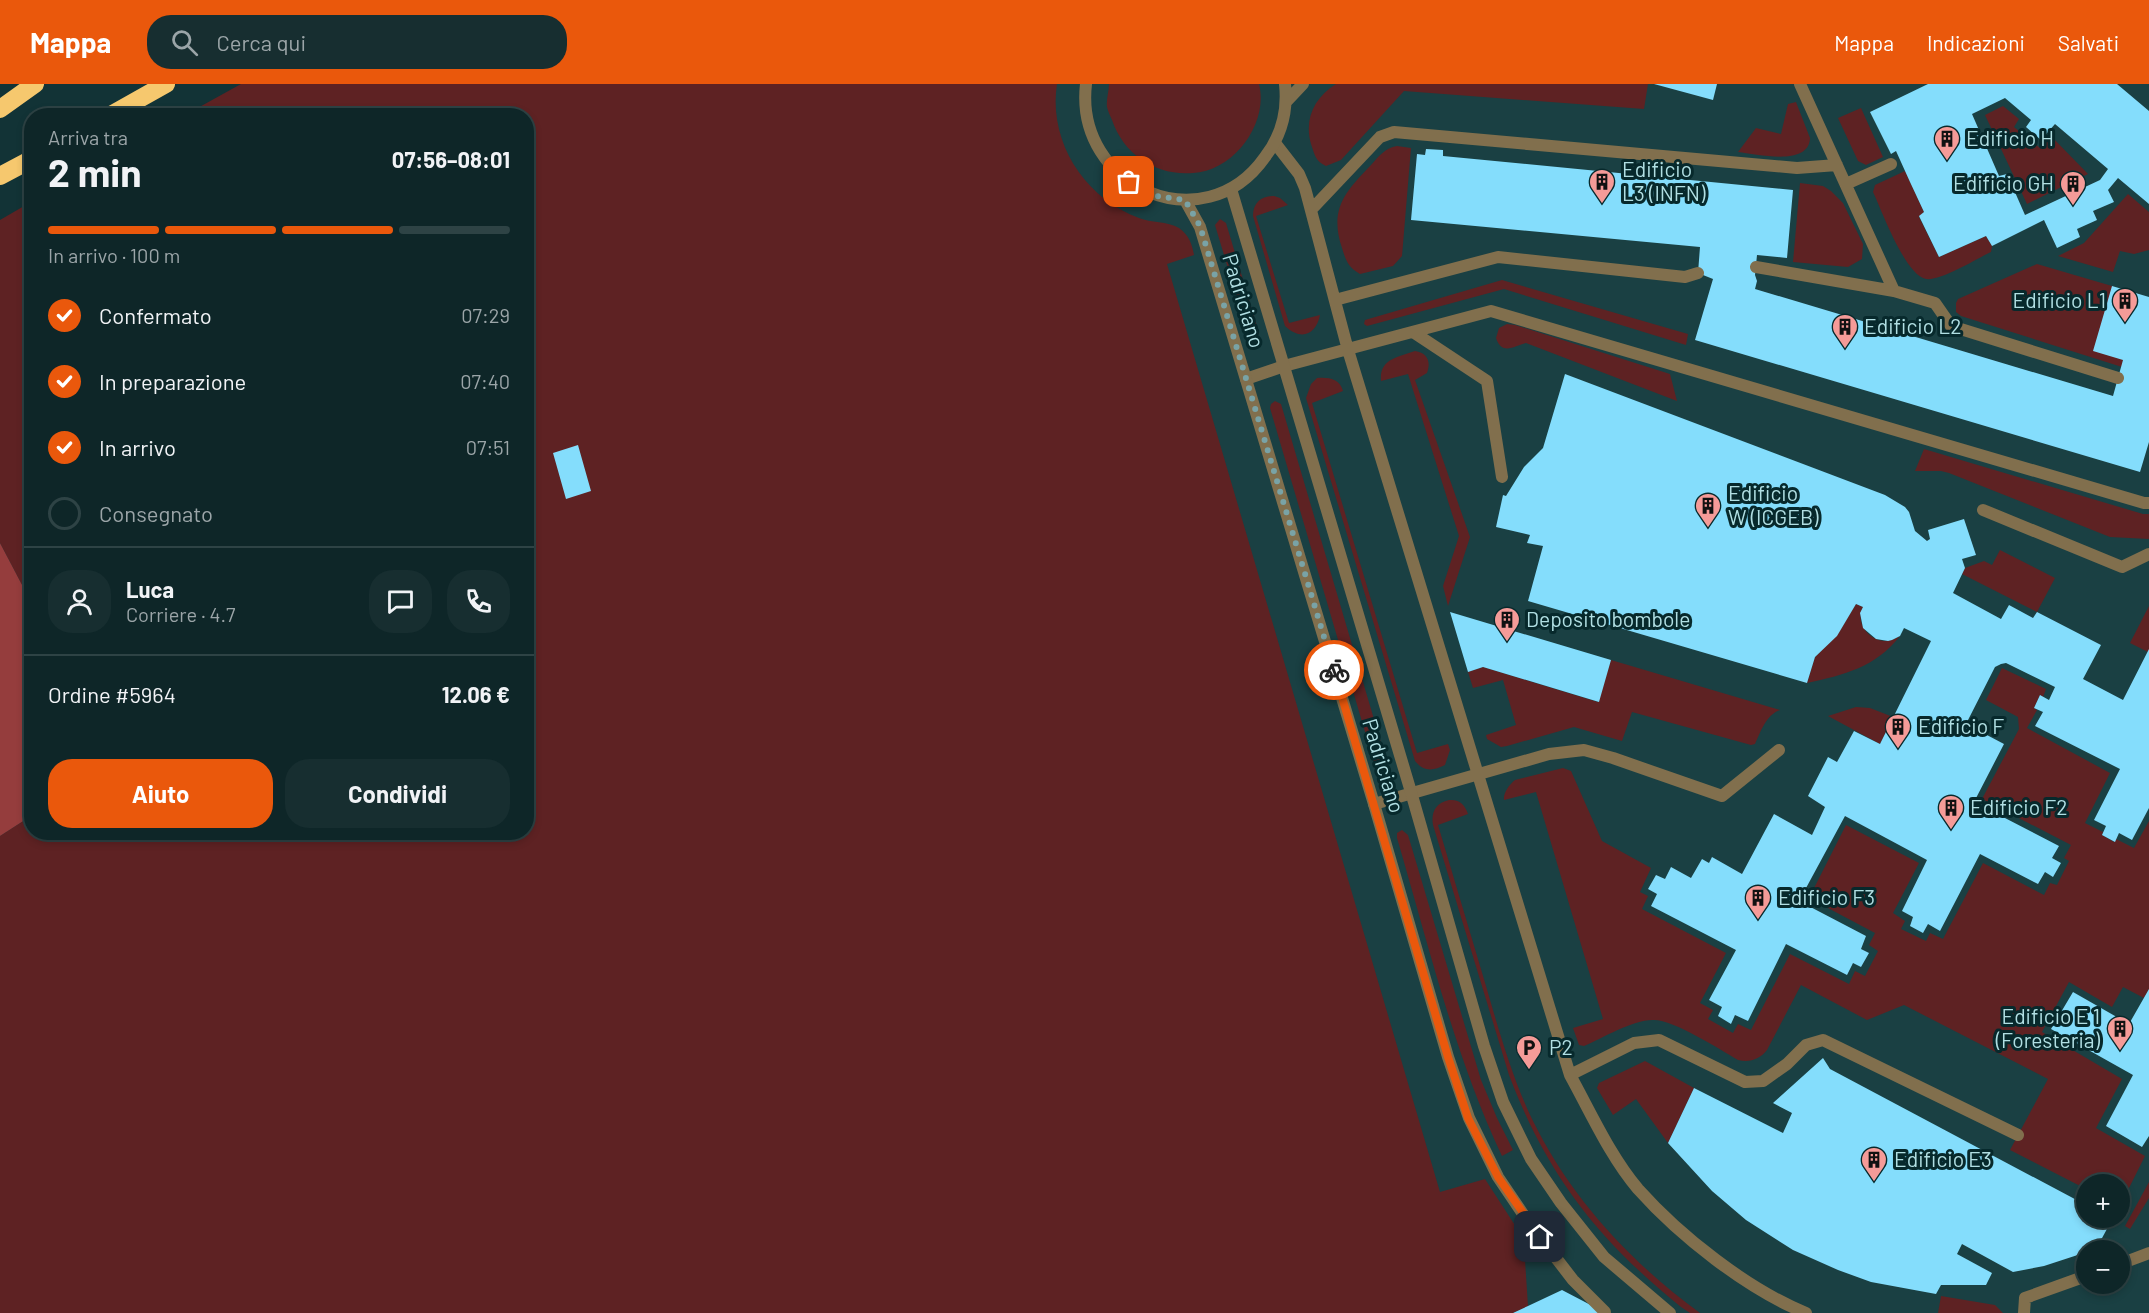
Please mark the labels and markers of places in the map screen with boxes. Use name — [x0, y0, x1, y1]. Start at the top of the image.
building icon: Edificio H — [1932, 124, 1962, 162]
place label: Edificio H — [1966, 125, 2054, 150]
pin — [1103, 156, 1154, 207]
place label: Edificio L3 (INFN) — [1622, 156, 1706, 205]
building icon: Edificio L3 (INFN) — [1587, 167, 1617, 205]
building icon: Edificio GH — [2058, 169, 2088, 207]
place label: Edificio GH — [1953, 170, 2054, 195]
building icon: Edificio L1 — [2110, 286, 2140, 324]
place label: Edificio L1 — [2012, 287, 2106, 312]
building icon: Edificio L2 — [1830, 312, 1860, 350]
place label: Edificio L2 — [1864, 313, 1961, 338]
place label: Edificio W (ICGEB) — [1728, 480, 1819, 529]
building icon: Edificio W (ICGEB) — [1693, 491, 1723, 529]
building icon: Deposito bombole — [1492, 605, 1522, 643]
place label: Deposito bombole — [1526, 606, 1690, 631]
building icon: Edificio F — [1883, 712, 1913, 750]
place label: Edificio F — [1918, 713, 2004, 738]
building icon: Edificio F2 — [1936, 793, 1966, 831]
place label: Edificio F2 — [1970, 794, 2067, 819]
building icon: Edificio F3 — [1743, 883, 1773, 921]
place label: Edificio F3 — [1778, 884, 1875, 909]
place label: Edificio E 1 (Foresteria) — [1995, 1003, 2101, 1052]
building icon: Edificio E 1 (Foresteria) — [2105, 1014, 2135, 1052]
parking icon: P2 — [1514, 1033, 1544, 1071]
place label: P2 — [1549, 1034, 1573, 1059]
building icon: Edificio E3 — [1859, 1145, 1889, 1183]
place label: Edificio E3 — [1894, 1146, 1992, 1171]
pin — [1514, 1211, 1565, 1262]

